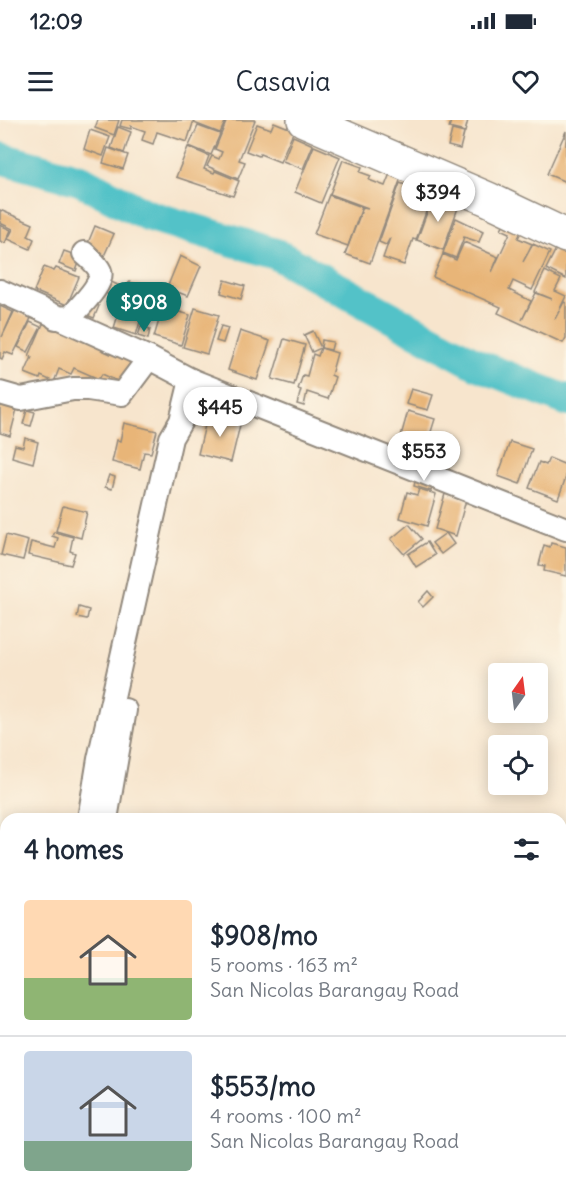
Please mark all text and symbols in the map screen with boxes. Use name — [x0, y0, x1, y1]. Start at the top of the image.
text: 12:09 — [30, 7, 83, 35]
text: Casavia — [235, 64, 331, 98]
icon: menu — [24, 65, 57, 98]
icon: heart — [509, 65, 542, 98]
pin: $394 — [402, 172, 474, 223]
text: $394 — [415, 179, 461, 204]
pin: $908 — [108, 282, 180, 333]
text: $908 — [120, 289, 168, 314]
pin: $445 — [184, 387, 256, 438]
text: $445 — [197, 394, 243, 419]
pin: $553 — [388, 431, 460, 482]
text: $553 — [401, 438, 447, 463]
north arrow — [488, 663, 548, 723]
map controls — [488, 663, 548, 795]
button: locate — [488, 735, 548, 795]
text: 4 homes — [24, 833, 123, 866]
icon: filters — [510, 833, 543, 866]
text: $908/mo — [210, 919, 318, 952]
icon: home — [72, 924, 144, 996]
text: 5 rooms · 163 m² — [210, 952, 358, 977]
text: San Nicolas Barangay Road — [210, 977, 459, 1002]
text: $553/mo — [210, 1070, 316, 1103]
icon: home — [72, 1075, 144, 1147]
text: 4 rooms · 100 m² — [210, 1103, 361, 1128]
text: San Nicolas Barangay Road — [210, 1128, 459, 1153]

